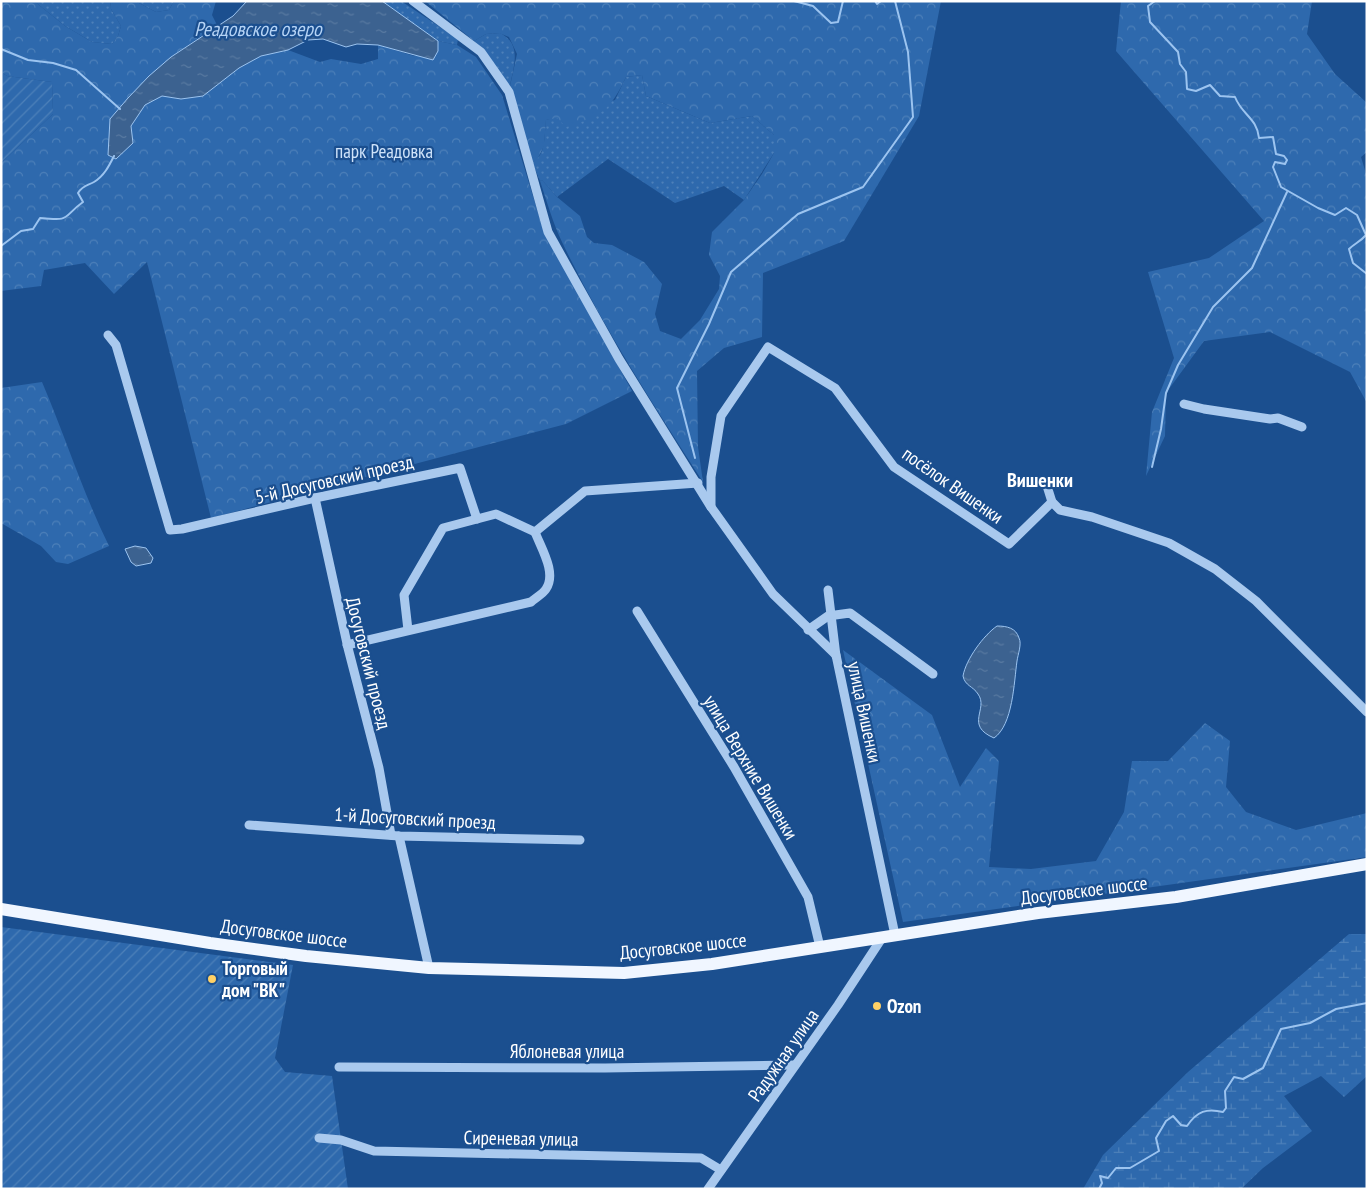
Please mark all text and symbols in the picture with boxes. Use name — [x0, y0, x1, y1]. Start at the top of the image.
water label: Реадовское озеро — [194, 16, 323, 42]
park label: парк Реадовка — [335, 139, 433, 163]
street label: посёлок Вишенки — [898, 441, 1008, 529]
street label: 5-й Досуговский проезд — [253, 449, 416, 509]
district label: Вишенки — [1007, 467, 1073, 493]
street label: Досуговский проезд — [341, 594, 397, 732]
street label: улица Вишенки — [843, 659, 887, 765]
street label: улица Верхние Вишенки — [698, 690, 804, 844]
street label: 1-й Досуговский проезд — [334, 802, 497, 834]
street label: Досуговское шоссе — [1019, 870, 1149, 910]
street label: Досуговское шоссе — [219, 913, 349, 953]
street label: Досуговское шоссе — [618, 927, 748, 965]
place label: Торговый дом "ВК" — [221, 956, 288, 1002]
marker: Торговый дом "ВК" — [206, 973, 218, 985]
place label: Ozon — [887, 994, 921, 1018]
marker: Ozon — [871, 1000, 883, 1012]
street label: Радужная улица — [742, 1004, 824, 1106]
street label: Яблоневая улица — [510, 1039, 624, 1063]
street label: Сиреневая улица — [463, 1125, 579, 1151]

